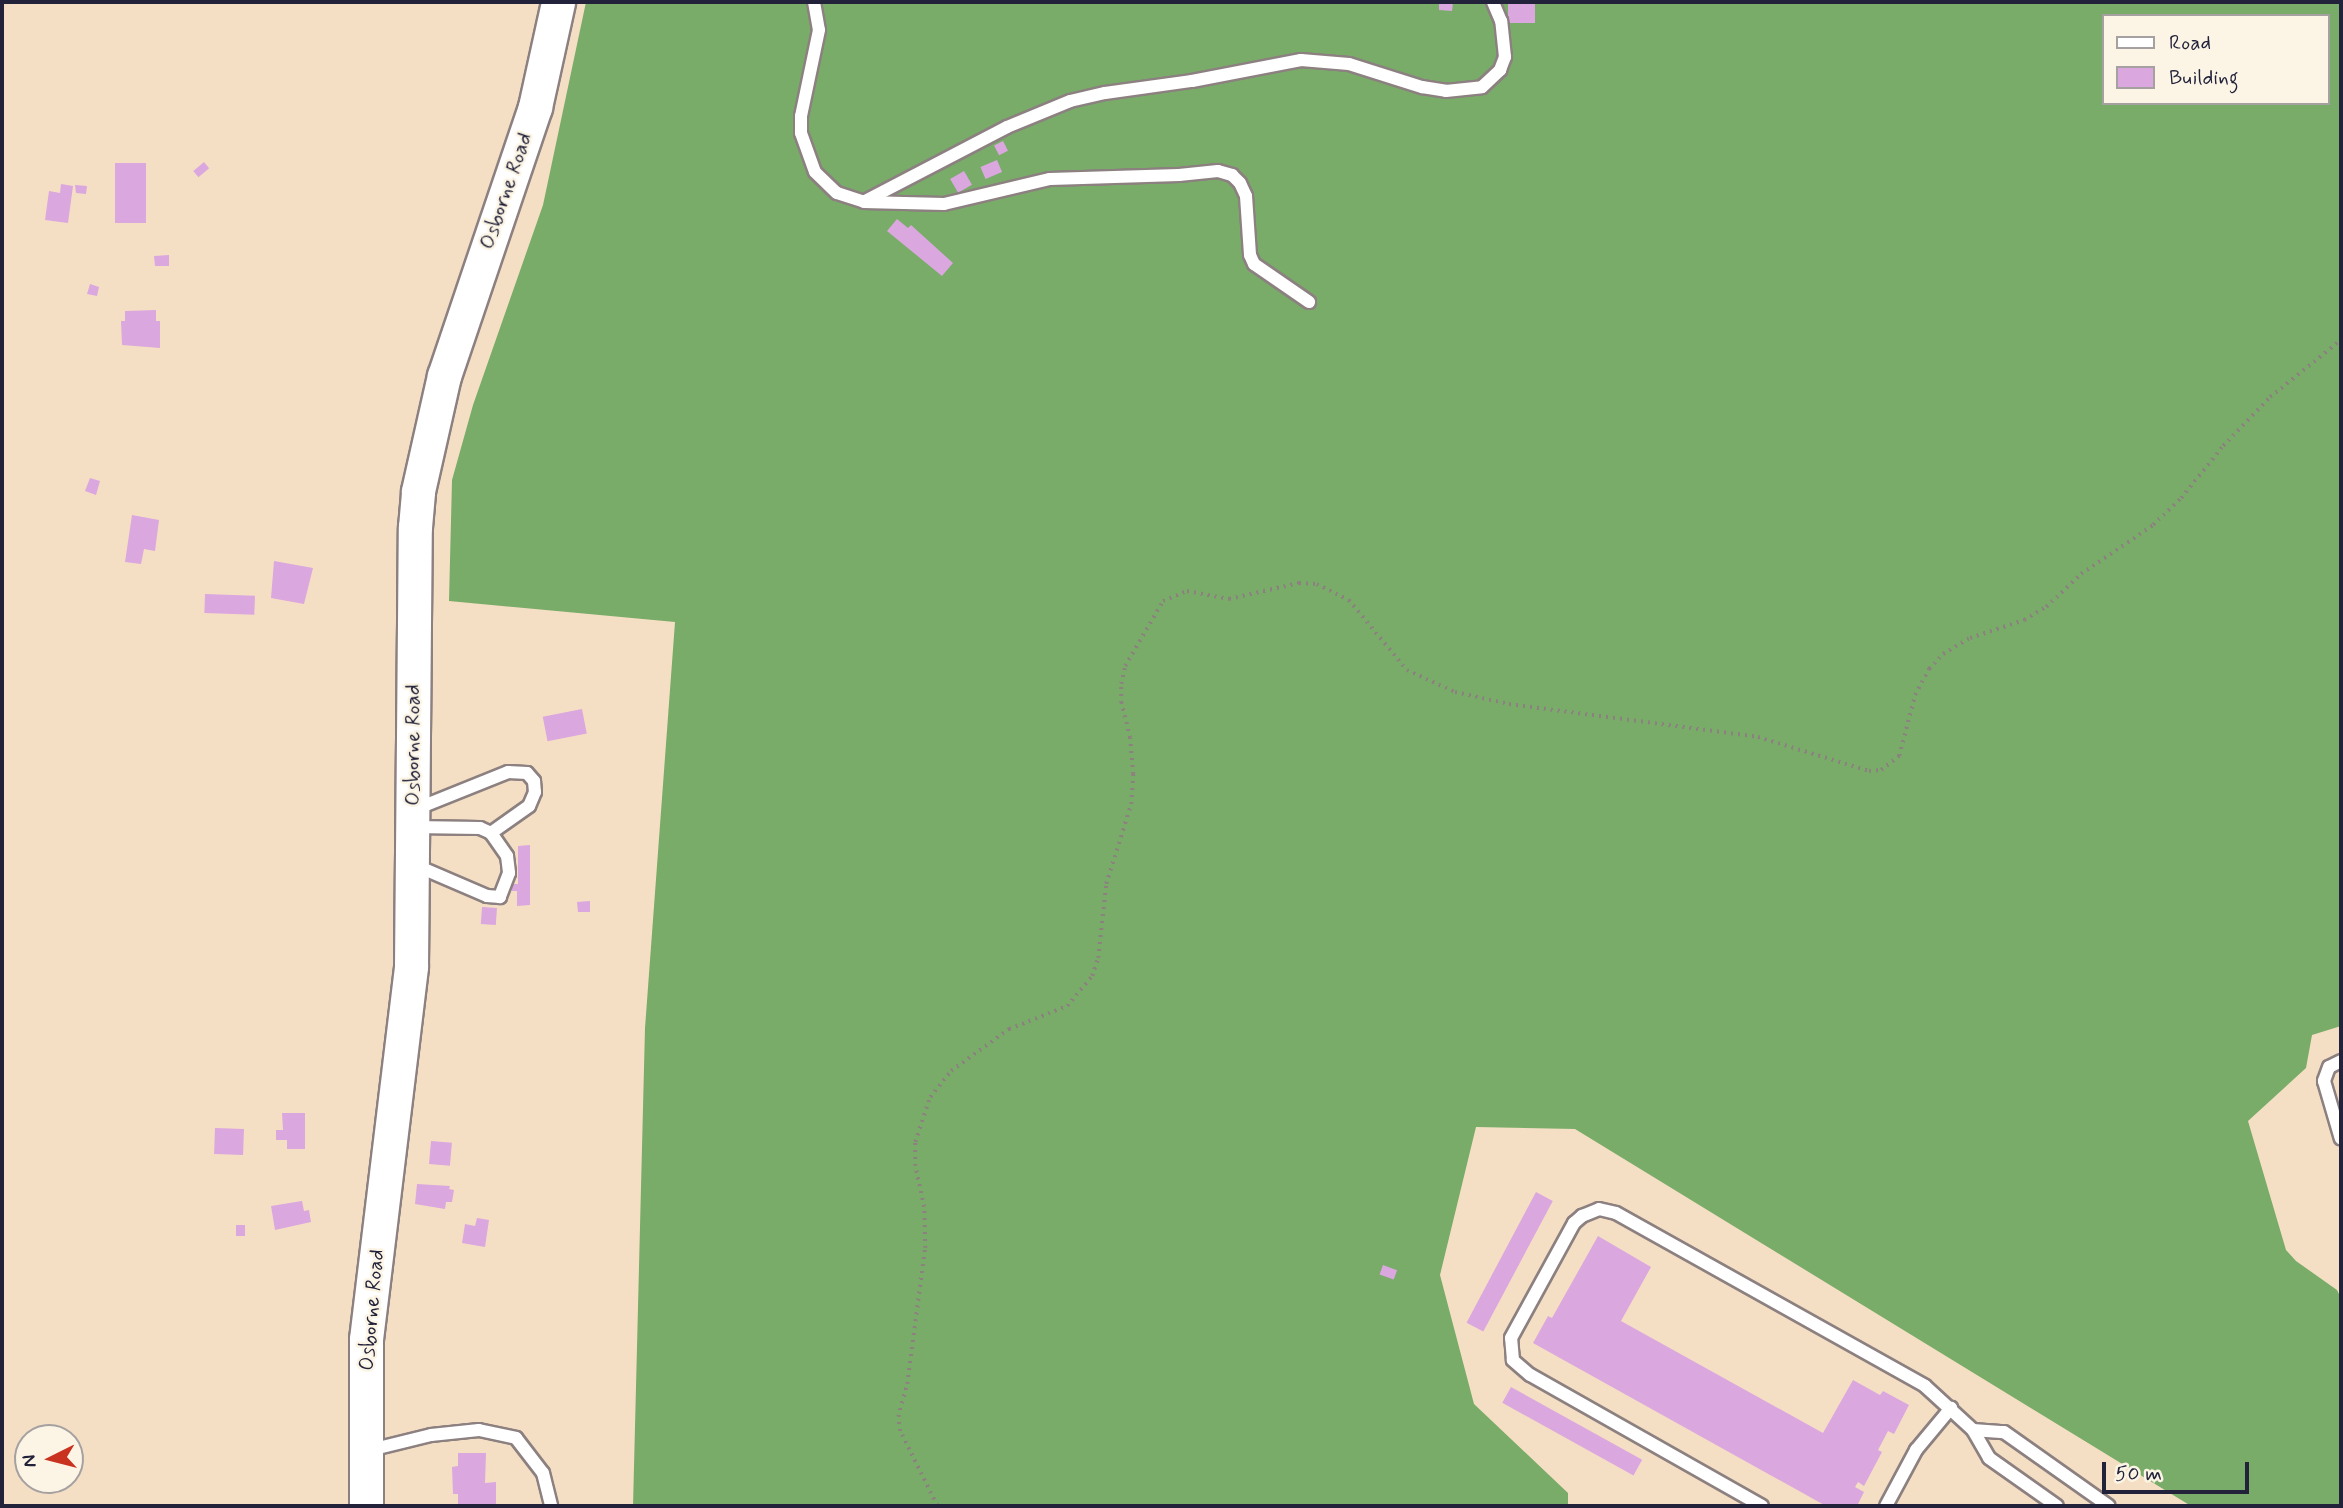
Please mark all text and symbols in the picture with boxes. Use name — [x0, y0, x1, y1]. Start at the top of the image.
legend — [2102, 14, 2329, 105]
text: Road — [2169, 29, 2211, 57]
text: Building — [2169, 64, 2239, 92]
street label: Osborne Road — [474, 129, 538, 253]
street label: Osborne Road — [400, 684, 426, 806]
street label: Osborne Road — [354, 1248, 390, 1372]
north arrow — [14, 1424, 84, 1494]
scale bar — [2105, 1448, 2252, 1492]
text: N — [17, 1453, 43, 1469]
text: 50 m — [2115, 1460, 2162, 1488]

